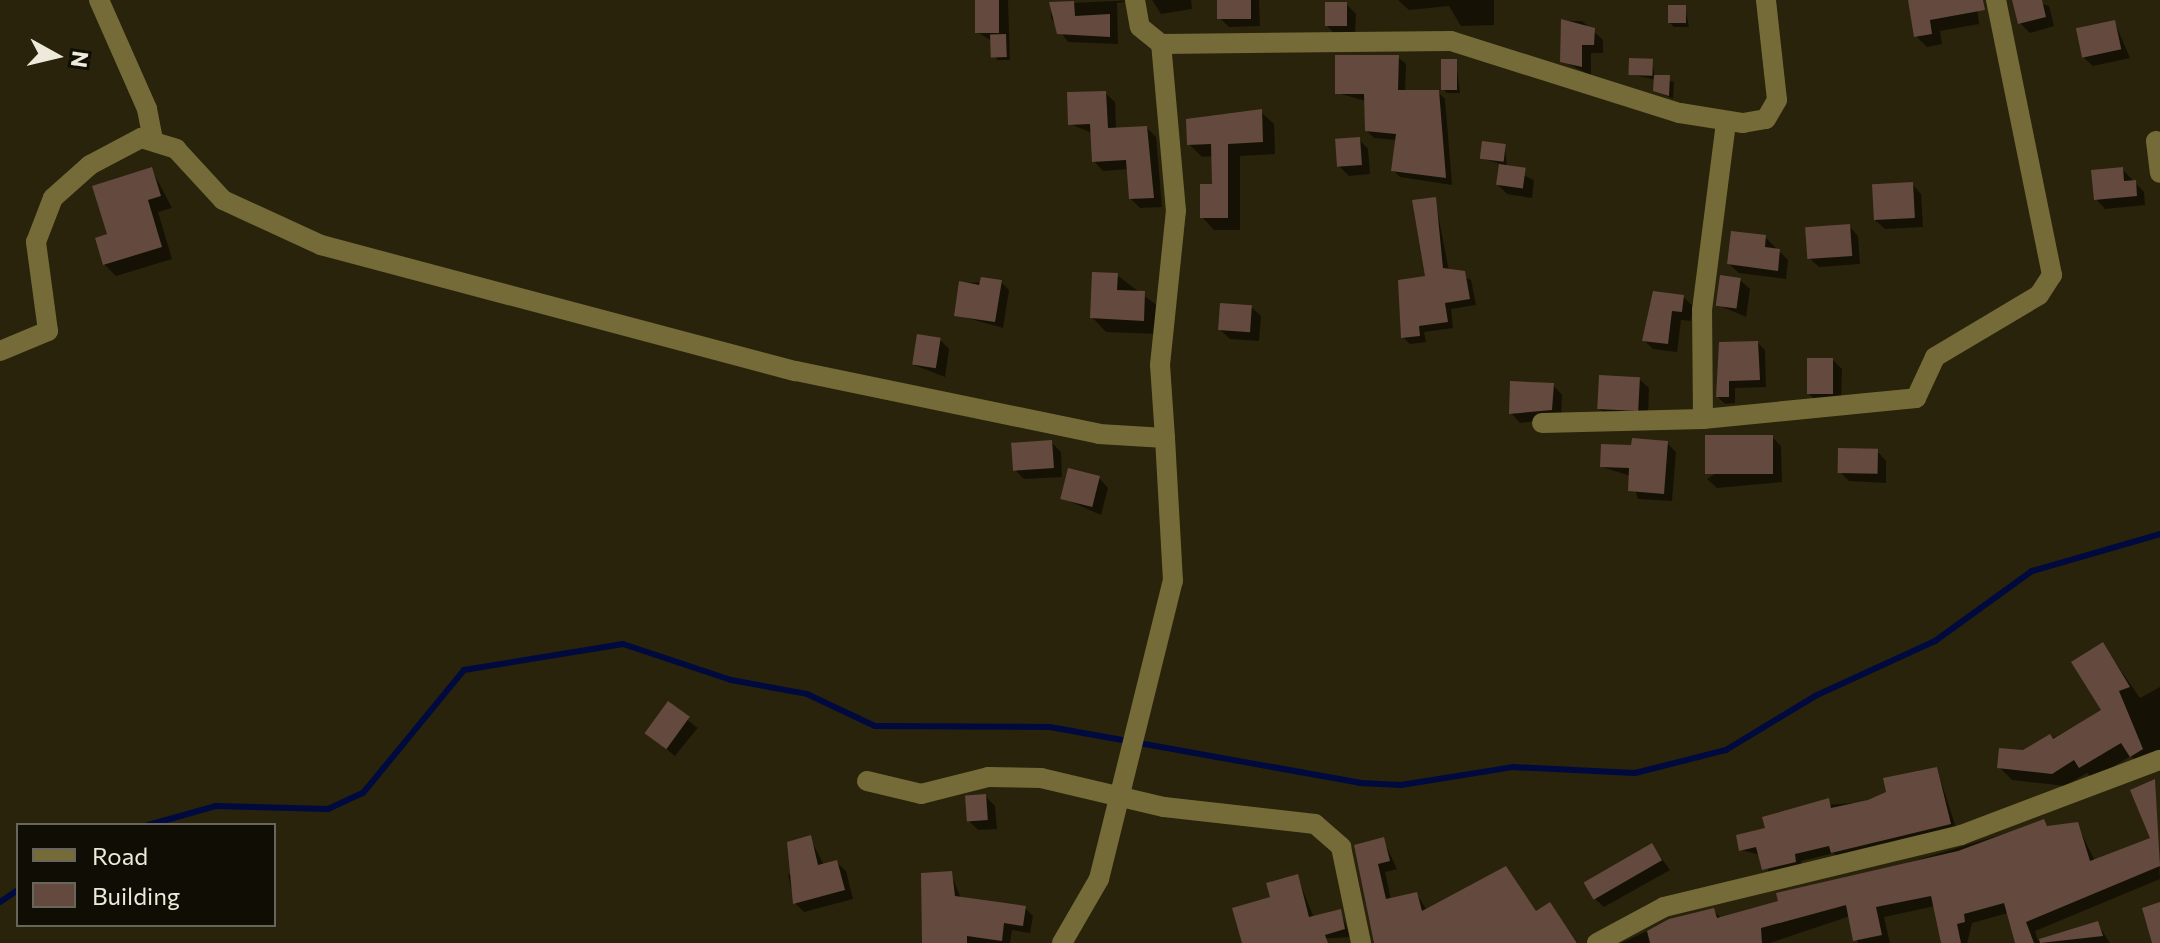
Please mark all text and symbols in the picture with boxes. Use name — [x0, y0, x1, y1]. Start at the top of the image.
north arrow — [16, 16, 96, 96]
text: N — [66, 49, 95, 69]
legend — [16, 823, 276, 927]
text: Road — [92, 841, 148, 870]
text: Building — [92, 881, 180, 910]

